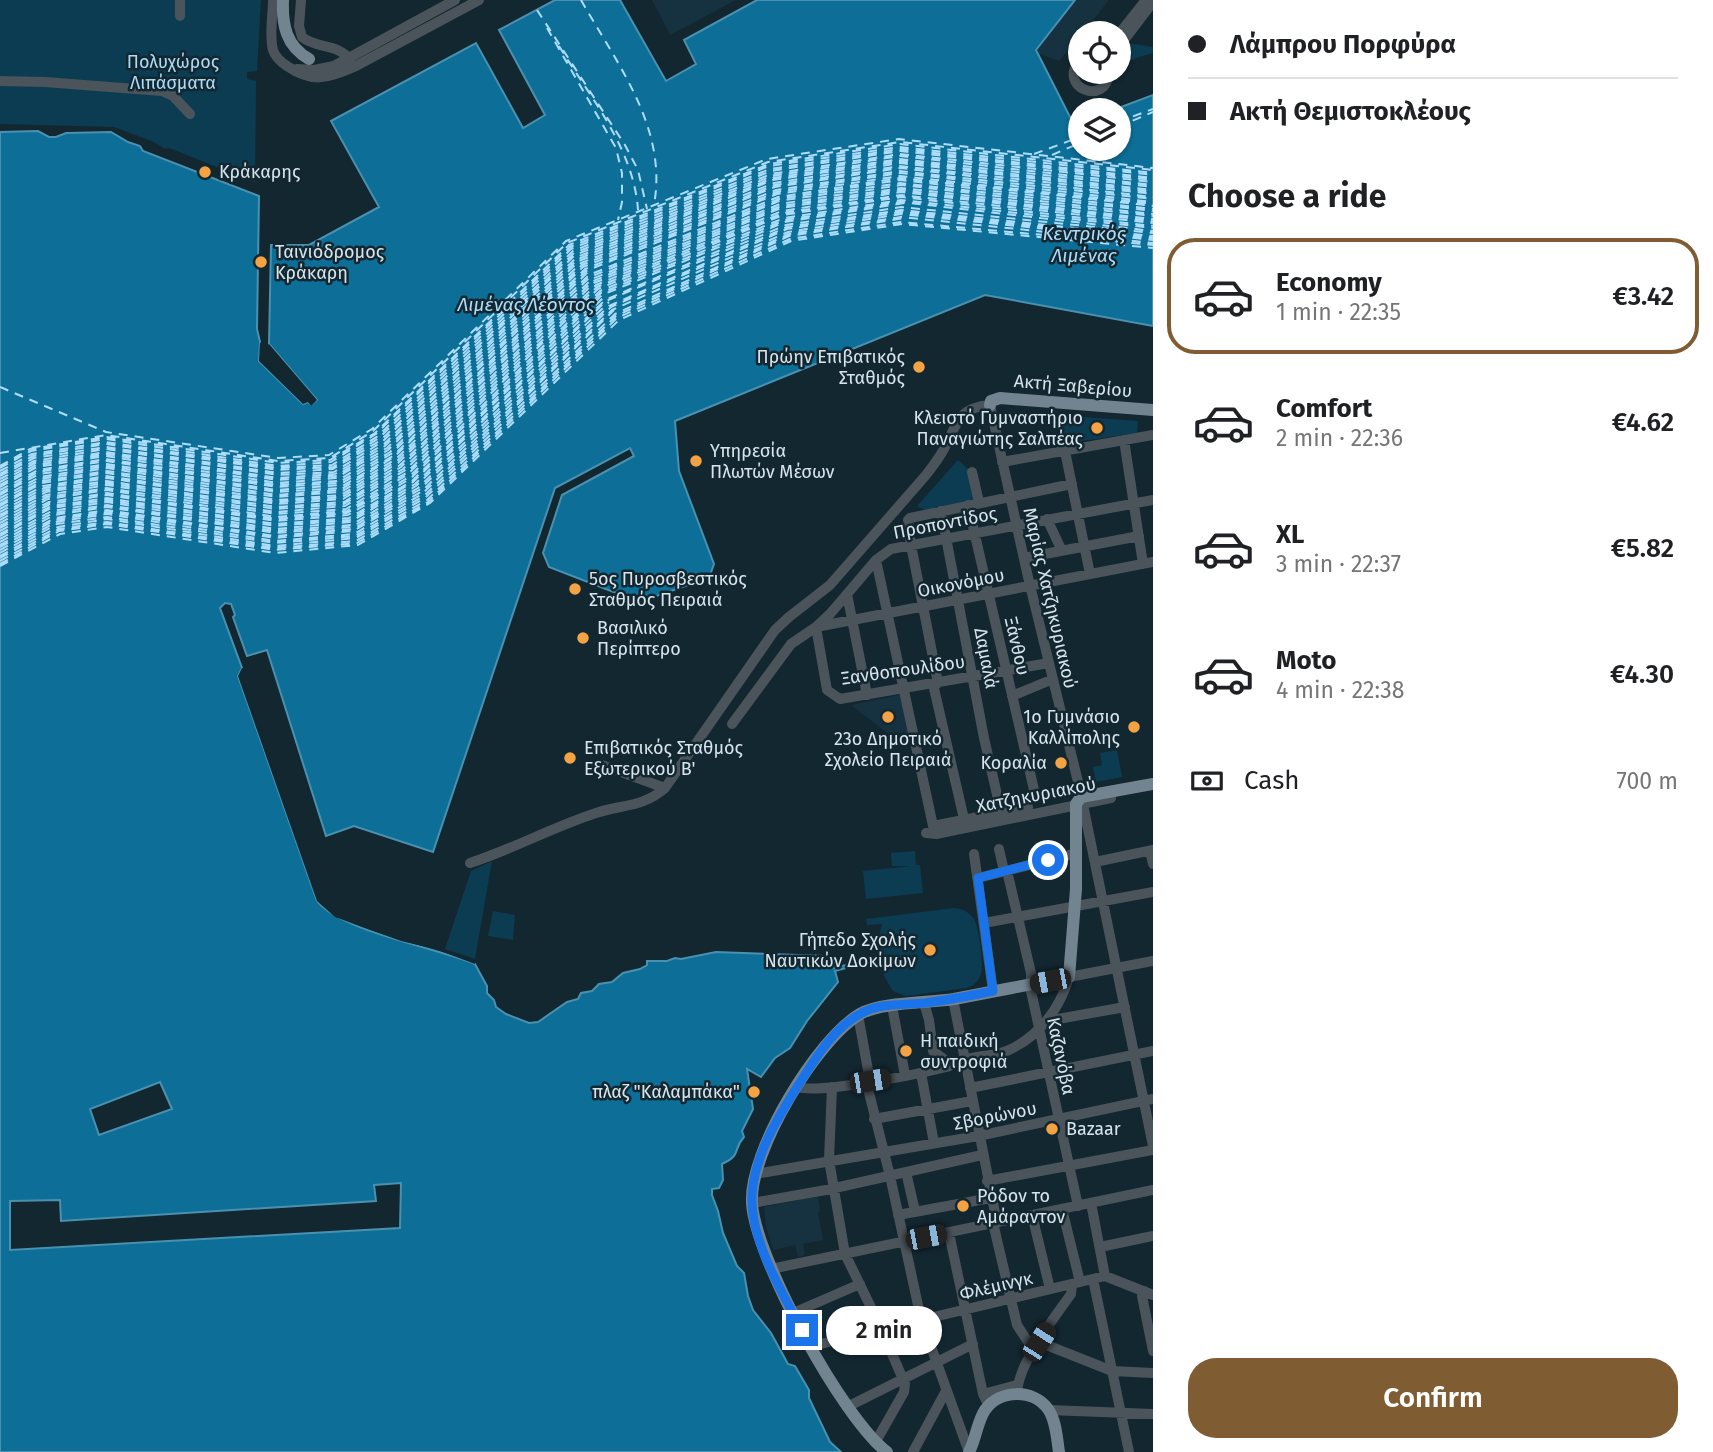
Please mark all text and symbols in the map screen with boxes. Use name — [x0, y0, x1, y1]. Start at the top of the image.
map controls — [1068, 21, 1131, 161]
button: locate — [1068, 21, 1131, 84]
text: Λάμπρου Πορφύρα — [1230, 29, 1456, 60]
park label: Πολυχώρος Λιπάσματα — [127, 51, 220, 94]
text: Ακτή Θεμιστοκλέους — [1230, 96, 1471, 127]
button: layers — [1068, 98, 1131, 161]
place label: Κράκαρης — [219, 161, 301, 183]
marker: Κράκαρης — [197, 164, 213, 180]
text: Choose a ride — [1188, 177, 1386, 215]
water label: Κεντρικός Λιμένας — [1042, 222, 1127, 267]
place label: Ταινιόδρομος Κράκαρη — [275, 241, 385, 284]
marker: Ταινιόδρομος Κράκαρη — [253, 254, 269, 270]
icon: car — [1192, 265, 1255, 328]
text: Economy — [1276, 267, 1382, 298]
text: €3.42 — [1612, 281, 1674, 312]
water label: Λιμένας Λέοντος — [456, 293, 596, 316]
text: 1 min · 22:35 — [1276, 298, 1401, 326]
place label: Πρώην Επιβατικός Σταθμός — [757, 346, 906, 389]
marker: Πρώην Επιβατικός Σταθμός — [911, 359, 927, 375]
street label: Ακτή Ξαβερίου — [1013, 370, 1133, 402]
icon: car — [1192, 391, 1255, 454]
text: Comfort — [1276, 393, 1372, 424]
place label: Κλειστό Γυμναστήριο Παναγιώτης Σαλπέας — [914, 407, 1084, 450]
text: €4.62 — [1612, 407, 1674, 438]
marker: Κλειστό Γυμναστήριο Παναγιώτης Σαλπέας — [1089, 420, 1105, 436]
text: 2 min · 22:36 — [1276, 424, 1403, 452]
place label: Υπηρεσία Πλωτών Μέσων — [710, 440, 835, 483]
marker: Υπηρεσία Πλωτών Μέσων — [688, 453, 704, 469]
street label: Προποντίδος — [891, 502, 999, 544]
street label: Μαρίας Χατζηκυριακού — [1018, 505, 1082, 691]
icon: car — [1192, 517, 1255, 580]
text: XL — [1276, 519, 1304, 550]
text: €5.82 — [1611, 533, 1674, 564]
text: 3 min · 22:37 — [1276, 550, 1401, 578]
street label: Οικονόμου — [916, 564, 1006, 602]
place label: 5ος Πυροσβεστικός Σταθμός Πειραιά — [589, 568, 747, 611]
marker: 5ος Πυροσβεστικός Σταθμός Πειραιά — [567, 581, 583, 597]
street label: Ξάνθου — [1000, 615, 1034, 677]
place label: Βασιλικό Περίπτερο — [597, 617, 681, 660]
street label: Δαμαλά — [969, 626, 1003, 690]
marker: Βασιλικό Περίπτερο — [575, 630, 591, 646]
icon: car — [1192, 643, 1255, 706]
text: Moto — [1276, 645, 1336, 676]
street label: Ξανθοπουλίδου — [840, 650, 966, 690]
text: €4.30 — [1610, 659, 1674, 690]
text: 4 min · 22:38 — [1276, 676, 1404, 704]
place label: 1ο Γυμνάσιο Καλλίπολης — [1023, 706, 1121, 749]
marker: 23ο Δημοτικό Σχολείο Πειραιά — [880, 709, 896, 725]
marker: 1ο Γυμνάσιο Καλλίπολης — [1126, 719, 1142, 735]
place label: 23ο Δημοτικό Σχολείο Πειραιά — [825, 728, 951, 771]
place label: Επιβατικός Σταθμός Εξωτερικού Β' — [584, 737, 743, 780]
marker: Επιβατικός Σταθμός Εξωτερικού Β' — [562, 750, 578, 766]
place label: Κοραλία — [980, 752, 1047, 774]
marker: Κοραλία — [1053, 755, 1069, 771]
icon: cash — [1188, 762, 1226, 800]
text: Cash — [1244, 765, 1300, 796]
text: 700 m — [1617, 767, 1678, 795]
street label: Χατζηκυριακού — [974, 773, 1098, 817]
route start — [1032, 844, 1064, 876]
place label: Γήπεδο Σχολής Ναυτικών Δοκίμων — [764, 929, 917, 972]
marker: Γήπεδο Σχολής Ναυτικών Δοκίμων — [922, 942, 938, 958]
car — [1028, 967, 1073, 995]
street label: Καζανόβα — [1042, 1015, 1080, 1097]
place label: Η παιδική συντροφιά — [920, 1030, 1007, 1073]
marker: Η παιδική συντροφιά — [898, 1043, 914, 1059]
car — [848, 1067, 893, 1095]
place label: πλαζ "Καλαμπάκα" — [592, 1081, 740, 1103]
marker: πλαζ "Καλαμπάκα" — [746, 1084, 762, 1100]
street label: Σβορώνου — [952, 1097, 1038, 1135]
place label: Bazaar — [1066, 1118, 1121, 1140]
marker: Bazaar — [1044, 1121, 1060, 1137]
place label: Ρόδον το Αμάραντον — [977, 1185, 1066, 1228]
marker: Ρόδον το Αμάραντον — [955, 1198, 971, 1214]
car — [904, 1223, 949, 1251]
street label: Φλέμινγκ — [957, 1267, 1035, 1305]
callout: 2 min — [826, 1306, 942, 1354]
route end — [786, 1314, 818, 1346]
text: 2 min — [856, 1316, 912, 1344]
car — [1019, 1319, 1060, 1365]
button: Confirm — [1188, 1358, 1678, 1438]

